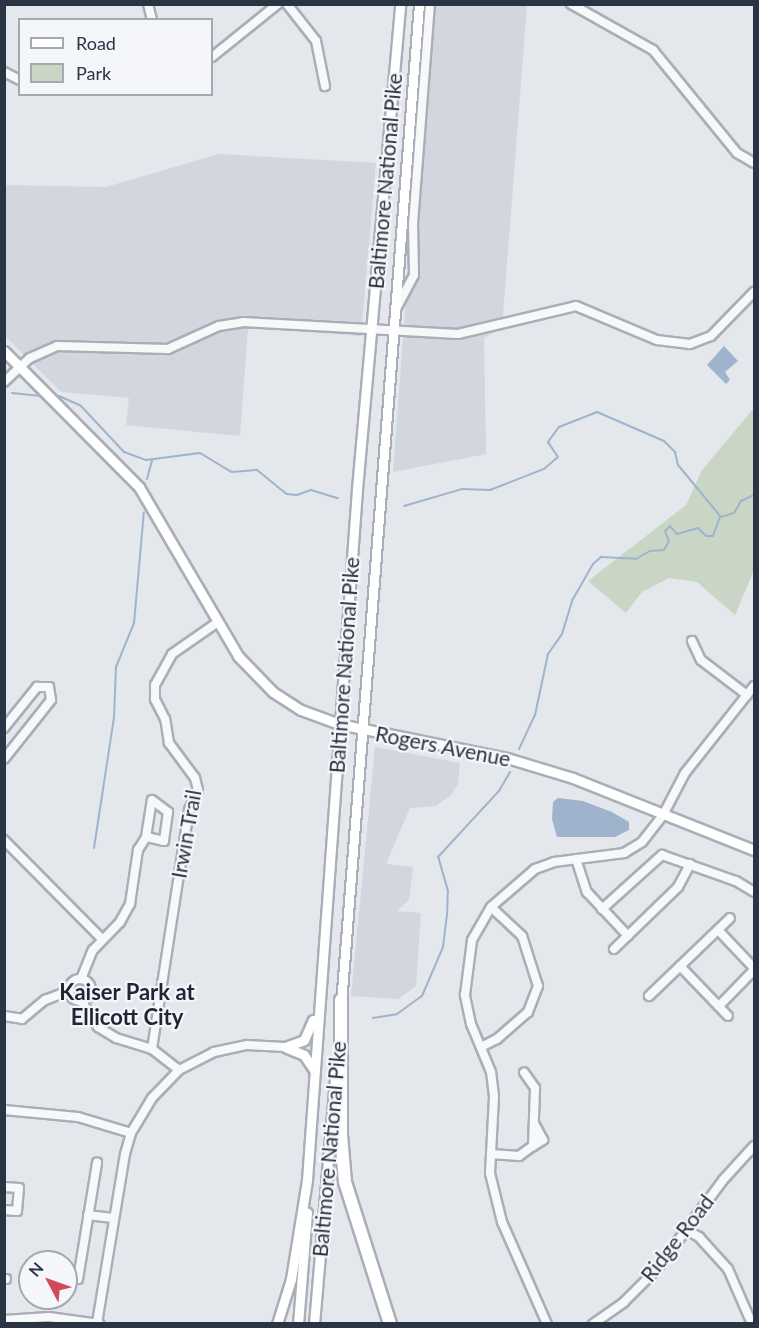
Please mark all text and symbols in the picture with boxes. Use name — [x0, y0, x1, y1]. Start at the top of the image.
legend — [18, 18, 213, 96]
text: Road — [76, 32, 116, 54]
text: Park — [76, 62, 111, 84]
street label: Baltimore National Pike — [363, 72, 407, 290]
street label: Baltimore National Pike — [324, 556, 364, 774]
street label: Rogers Avenue — [373, 720, 513, 772]
street label: Irwin Trail — [166, 787, 206, 881]
district label: Kaiser Park at Ellicott City — [59, 978, 195, 1030]
street label: Baltimore National Pike — [307, 1040, 351, 1258]
street label: Ridge Road — [635, 1189, 719, 1287]
north arrow — [18, 1250, 78, 1310]
text: N — [24, 1258, 47, 1280]

